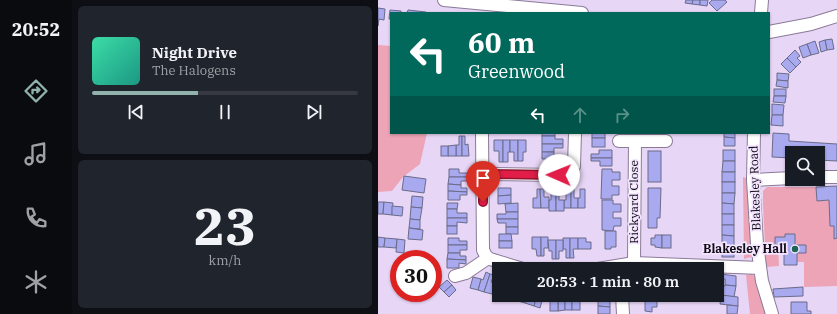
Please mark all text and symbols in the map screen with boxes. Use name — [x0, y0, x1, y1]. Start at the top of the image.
text: 20:52 — [12, 18, 60, 41]
text: 60 m — [468, 24, 535, 61]
icon: left — [402, 28, 454, 80]
text: Night Drive — [152, 43, 237, 62]
text: Greenwood — [468, 60, 565, 83]
text: The Halogens — [152, 62, 236, 79]
icon: directions — [22, 77, 50, 105]
icon: previous — [125, 101, 147, 123]
icon: pause — [214, 101, 236, 123]
icon: next — [303, 101, 325, 123]
icon: left — [527, 104, 549, 126]
icon: ahead — [569, 104, 591, 126]
icon: right — [611, 104, 633, 126]
icon: music — [22, 140, 50, 168]
street label: Blakesley Road — [746, 145, 763, 231]
map controls — [785, 146, 825, 186]
button: search — [785, 146, 825, 186]
position arrow — [538, 154, 580, 196]
street label: Rickyard Close — [626, 160, 641, 244]
pin — [466, 161, 500, 202]
icon: arrive — [472, 167, 494, 189]
text: 23 — [194, 192, 256, 259]
icon: phone — [22, 204, 50, 232]
place label: Blakesley Hall — [703, 241, 787, 256]
marker: Blakesley Hall — [790, 244, 800, 254]
speed limit sign: 30 — [390, 250, 442, 302]
text: km/h — [209, 252, 241, 269]
icon: climate — [22, 268, 50, 296]
text: 20:53 · 1 min · 80 m — [537, 272, 679, 291]

